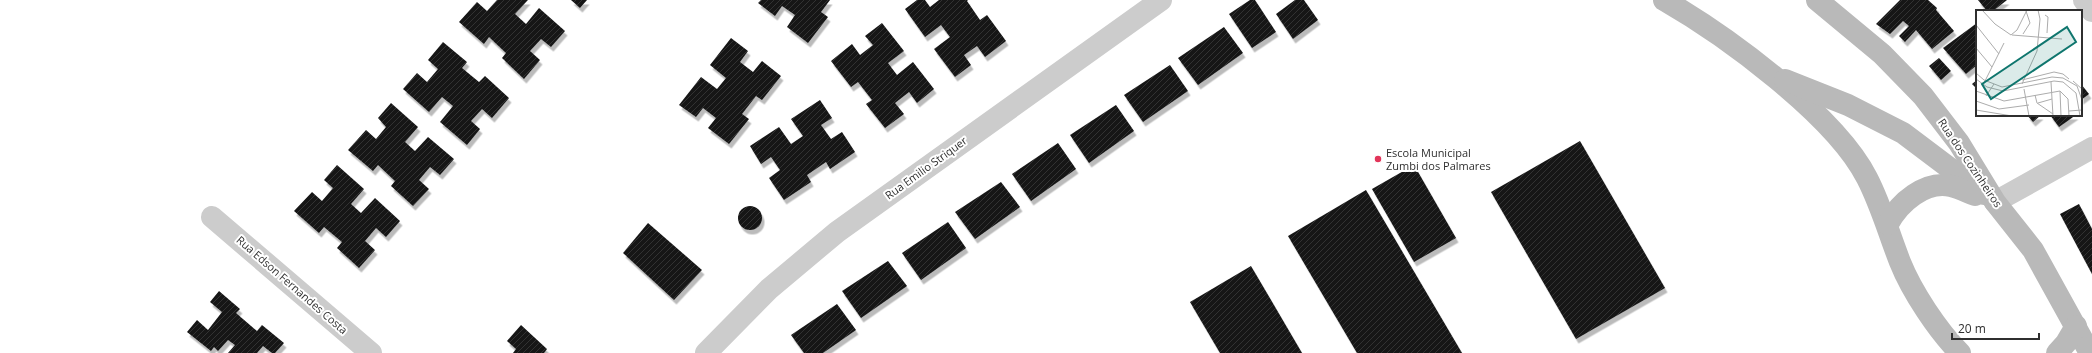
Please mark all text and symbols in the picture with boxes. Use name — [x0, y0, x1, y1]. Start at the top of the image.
inset map — [1976, 10, 2082, 116]
street label: Rua dos Cozinheiros — [1935, 115, 2006, 210]
street label: Rua Emilio Striquer — [882, 132, 970, 202]
place label: Escola Municipal Zumbi dos Palmares — [1386, 145, 1491, 173]
marker: Escola Municipal Zumbi dos Palmares — [1373, 154, 1383, 164]
street label: Rua Edson Fernandes Costa — [234, 232, 351, 337]
scale bar — [1952, 315, 2039, 341]
text: 20 m — [1958, 320, 1986, 337]

